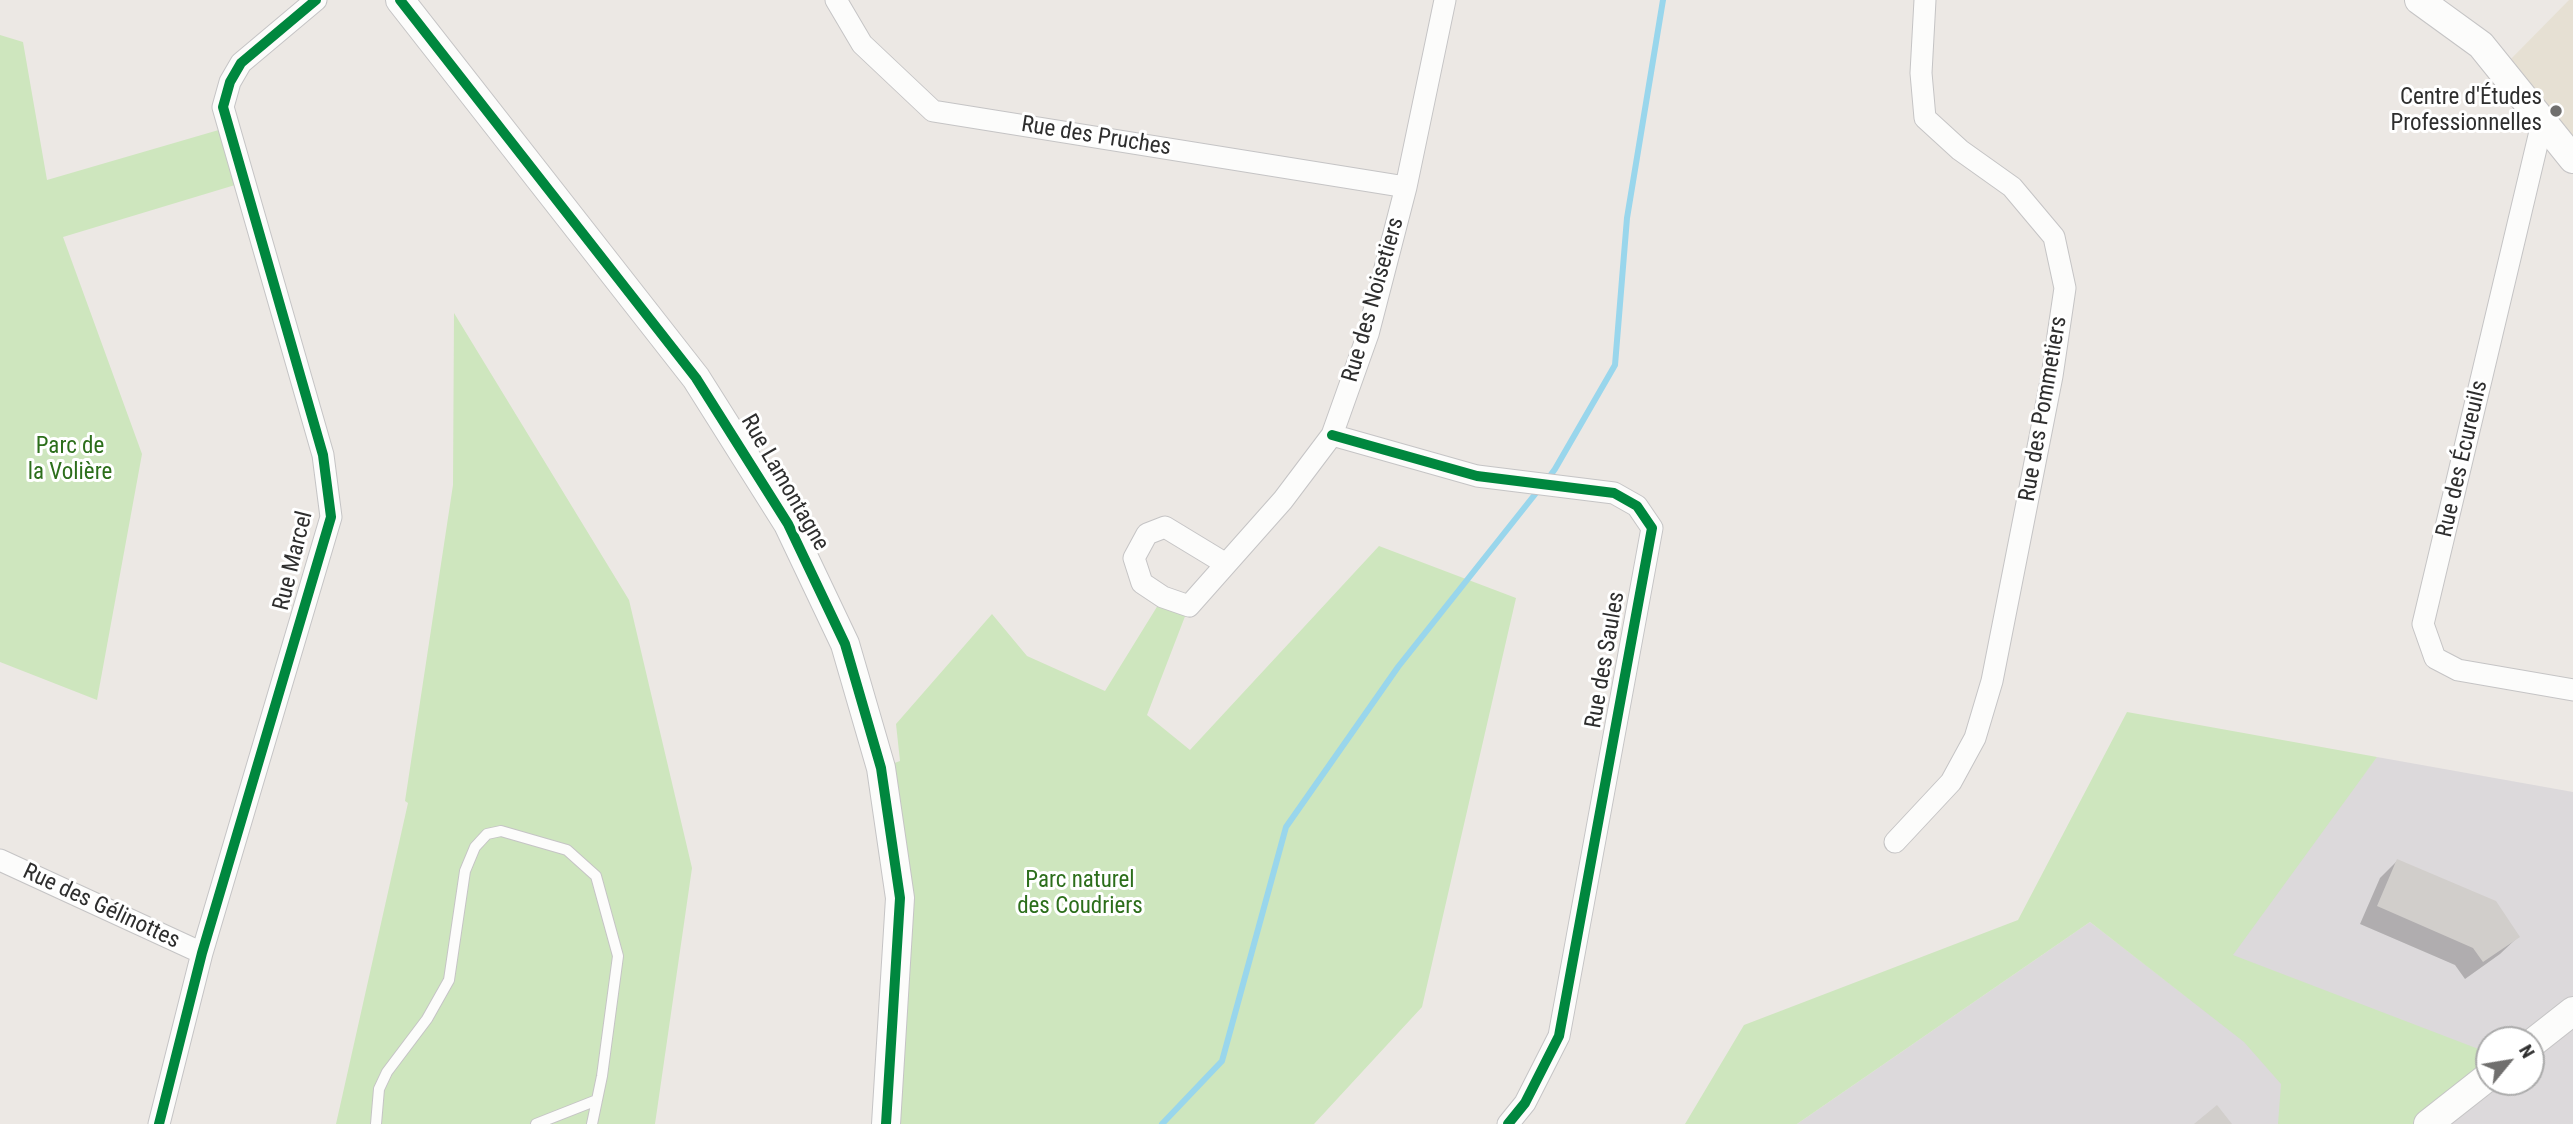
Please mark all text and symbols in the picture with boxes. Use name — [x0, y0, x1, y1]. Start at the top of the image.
place label: Centre d'Études Professionnelles — [2390, 84, 2542, 138]
marker: Centre d'Études Professionnelles — [2548, 103, 2564, 119]
street label: Rue des Pruches — [1019, 112, 1173, 162]
street label: Rue des Noisetiers — [1337, 214, 1411, 386]
street label: Rue des Pommetiers — [2014, 314, 2074, 504]
street label: Rue des Écureuils — [2432, 378, 2494, 540]
street label: Rue Lamontagne — [734, 410, 834, 556]
park label: Parc de la Volière — [28, 433, 112, 487]
street label: Rue Marcel — [268, 509, 320, 613]
street label: Rue des Saules — [1580, 590, 1632, 730]
street label: Rue des Gélinottes — [18, 859, 184, 955]
park label: Parc naturel des Coudriers — [1017, 867, 1143, 921]
north arrow — [2475, 1026, 2545, 1096]
text: N — [2514, 1040, 2540, 1062]

